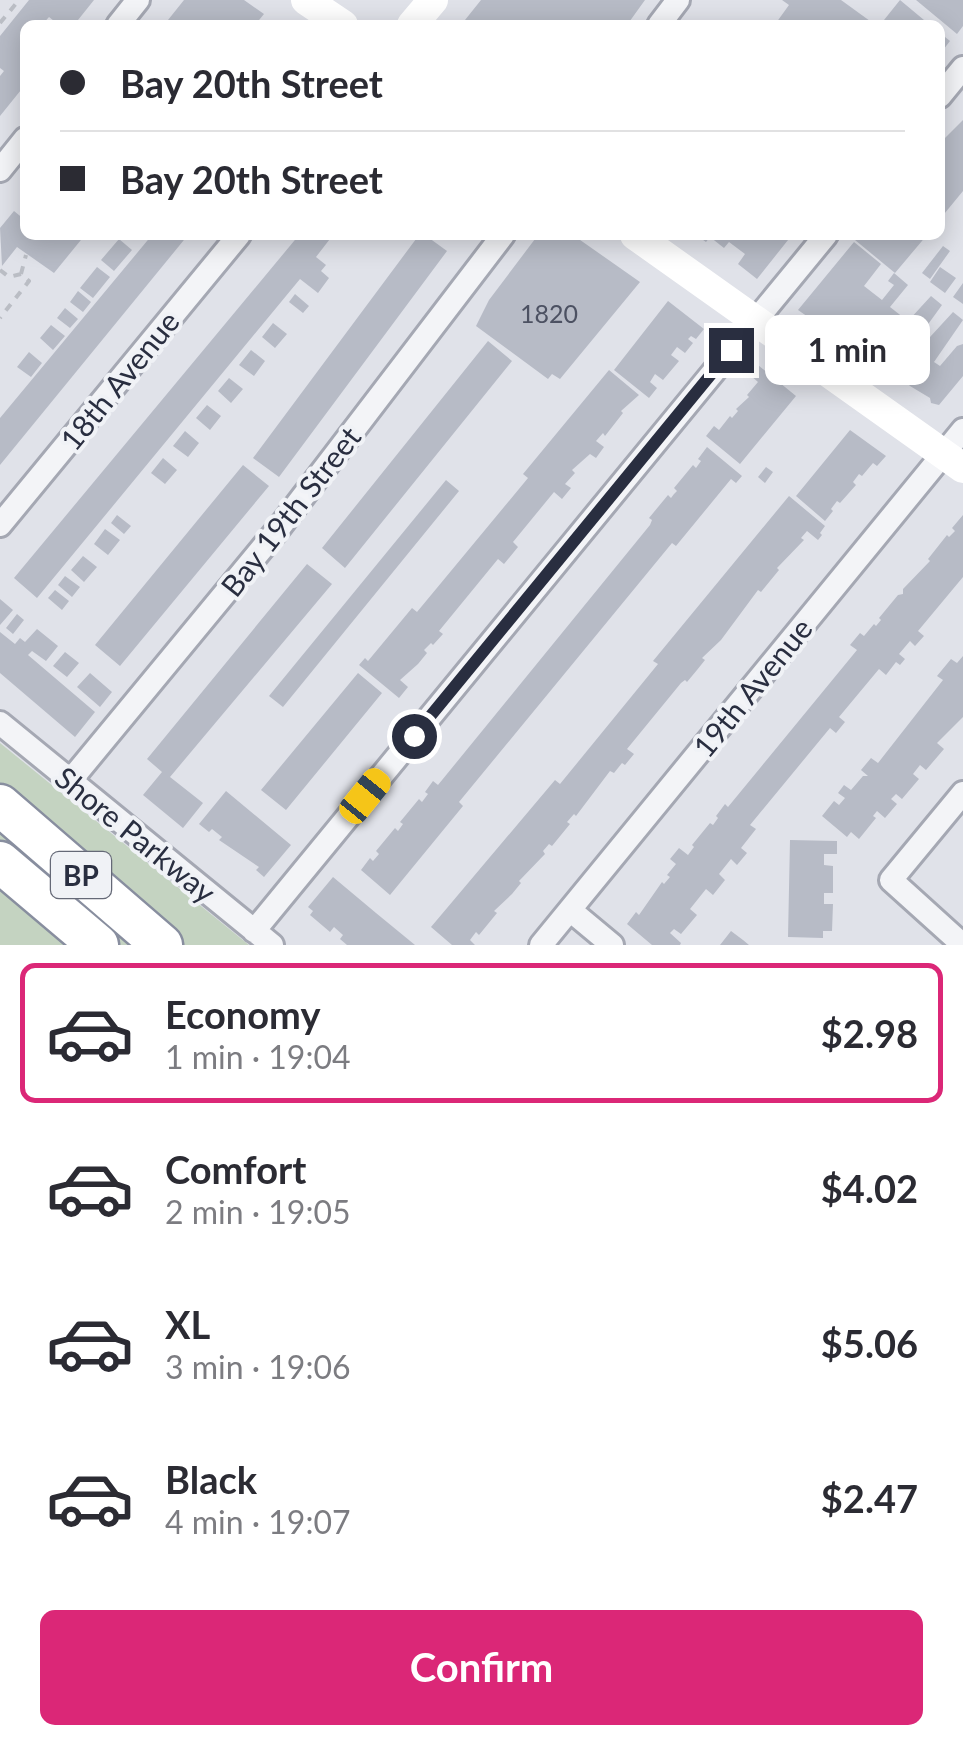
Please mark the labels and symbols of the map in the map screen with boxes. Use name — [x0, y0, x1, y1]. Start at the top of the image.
house number: 1820 — [520, 298, 578, 328]
street label: 18th Avenue — [52, 303, 186, 457]
callout: 1 min — [766, 315, 931, 385]
route end — [709, 328, 754, 373]
street label: Bay 19th Street — [213, 419, 367, 603]
street label: 19th Avenue — [685, 610, 819, 764]
route start — [392, 714, 437, 759]
street label: Shore Parkway — [49, 758, 224, 910]
car — [334, 763, 396, 829]
road number: BP — [51, 852, 111, 898]

